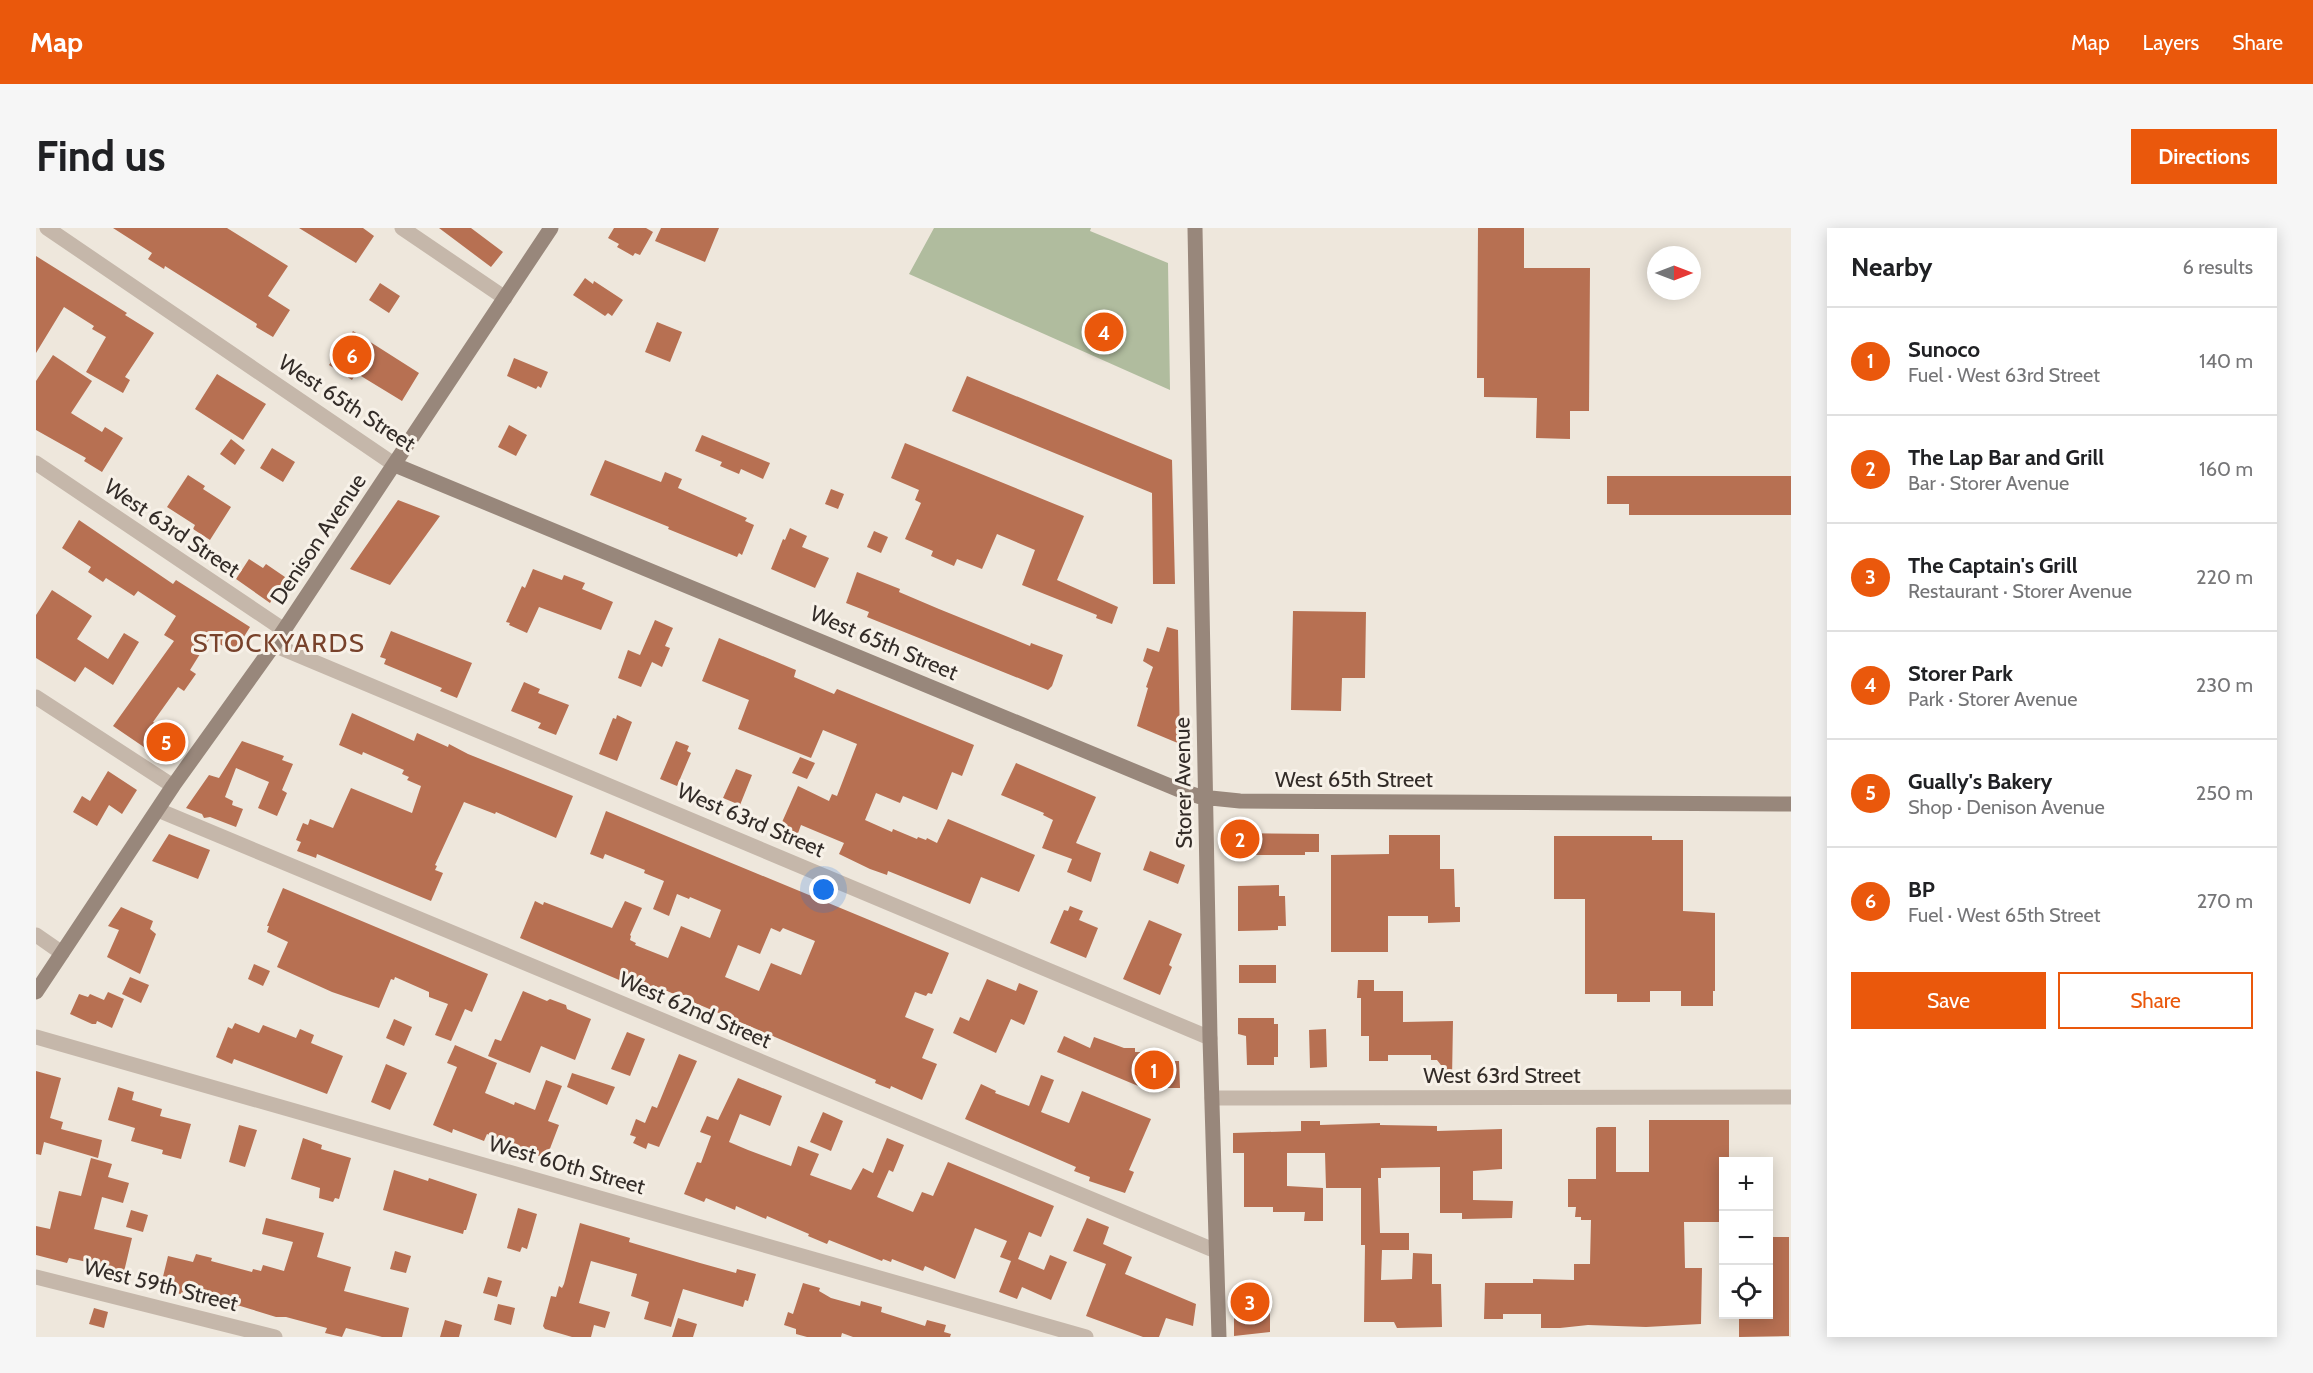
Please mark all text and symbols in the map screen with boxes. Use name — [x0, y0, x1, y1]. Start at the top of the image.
text: Map — [30, 25, 83, 59]
text: Map — [2071, 30, 2110, 55]
text: Layers — [2143, 30, 2199, 55]
text: Share — [2232, 30, 2283, 55]
button: Directions — [2131, 129, 2277, 184]
text: Find us — [36, 130, 165, 182]
north arrow — [1647, 246, 1701, 300]
text: Nearby — [1851, 251, 1932, 283]
text: 6 results — [2182, 255, 2253, 279]
pin: 4 — [1084, 310, 1124, 354]
pin: 6 — [332, 332, 372, 378]
text: Sunoco — [1908, 336, 1980, 363]
street label: West 65th Street — [274, 349, 420, 457]
text: 1 — [1867, 349, 1874, 373]
text: 140 m — [2199, 349, 2253, 373]
text: Fuel · West 63rd Street — [1908, 363, 2100, 387]
text: The Lap Bar and Grill — [1908, 444, 2104, 471]
text: 2 — [1865, 457, 1876, 481]
text: 160 m — [2199, 457, 2253, 481]
street label: Denison Avenue — [264, 468, 372, 610]
text: Bar · Storer Avenue — [1908, 471, 2069, 495]
street label: West 63rd Street — [99, 473, 245, 584]
text: The Captain's Grill — [1908, 552, 2077, 579]
text: 3 — [1865, 565, 1876, 589]
text: 220 m — [2196, 565, 2253, 589]
text: Restaurant · Storer Avenue — [1908, 579, 2132, 603]
street label: West 65th Street — [806, 600, 962, 687]
district label: STOCKYARDS — [192, 627, 366, 659]
text: Storer Park — [1908, 660, 2013, 687]
text: 4 — [1864, 673, 1877, 697]
text: 230 m — [2196, 673, 2253, 697]
text: Park · Storer Avenue — [1908, 687, 2077, 711]
street label: Storer Avenue — [1168, 717, 1198, 849]
pin: 5 — [146, 720, 186, 764]
street label: West 65th Street — [1275, 766, 1434, 793]
text: Gually's Bakery — [1908, 768, 2052, 795]
street label: West 63rd Street — [673, 777, 829, 863]
text: 5 — [1865, 781, 1876, 805]
text: 250 m — [2196, 781, 2253, 805]
text: Shop · Denison Avenue — [1908, 795, 2105, 819]
pin: 2 — [1220, 816, 1260, 862]
your location — [809, 875, 838, 904]
text: BP — [1908, 876, 1935, 903]
text: 6 — [1865, 889, 1876, 913]
text: 270 m — [2197, 889, 2253, 913]
text: Fuel · West 65th Street — [1908, 903, 2100, 927]
street label: West 62nd Street — [615, 966, 776, 1054]
button: Save — [1851, 972, 2046, 1029]
button: Share — [2058, 972, 2253, 1029]
pin: 1 — [1134, 1048, 1174, 1092]
street label: West 63rd Street — [1423, 1062, 1581, 1089]
street label: West 60th Street — [486, 1130, 649, 1200]
map controls — [1719, 1157, 1773, 1319]
button: + — [1719, 1157, 1773, 1211]
button: − — [1719, 1211, 1773, 1265]
street label: West 59th Street — [81, 1253, 241, 1317]
button: locate — [1719, 1265, 1773, 1319]
pin: 3 — [1230, 1280, 1270, 1324]

